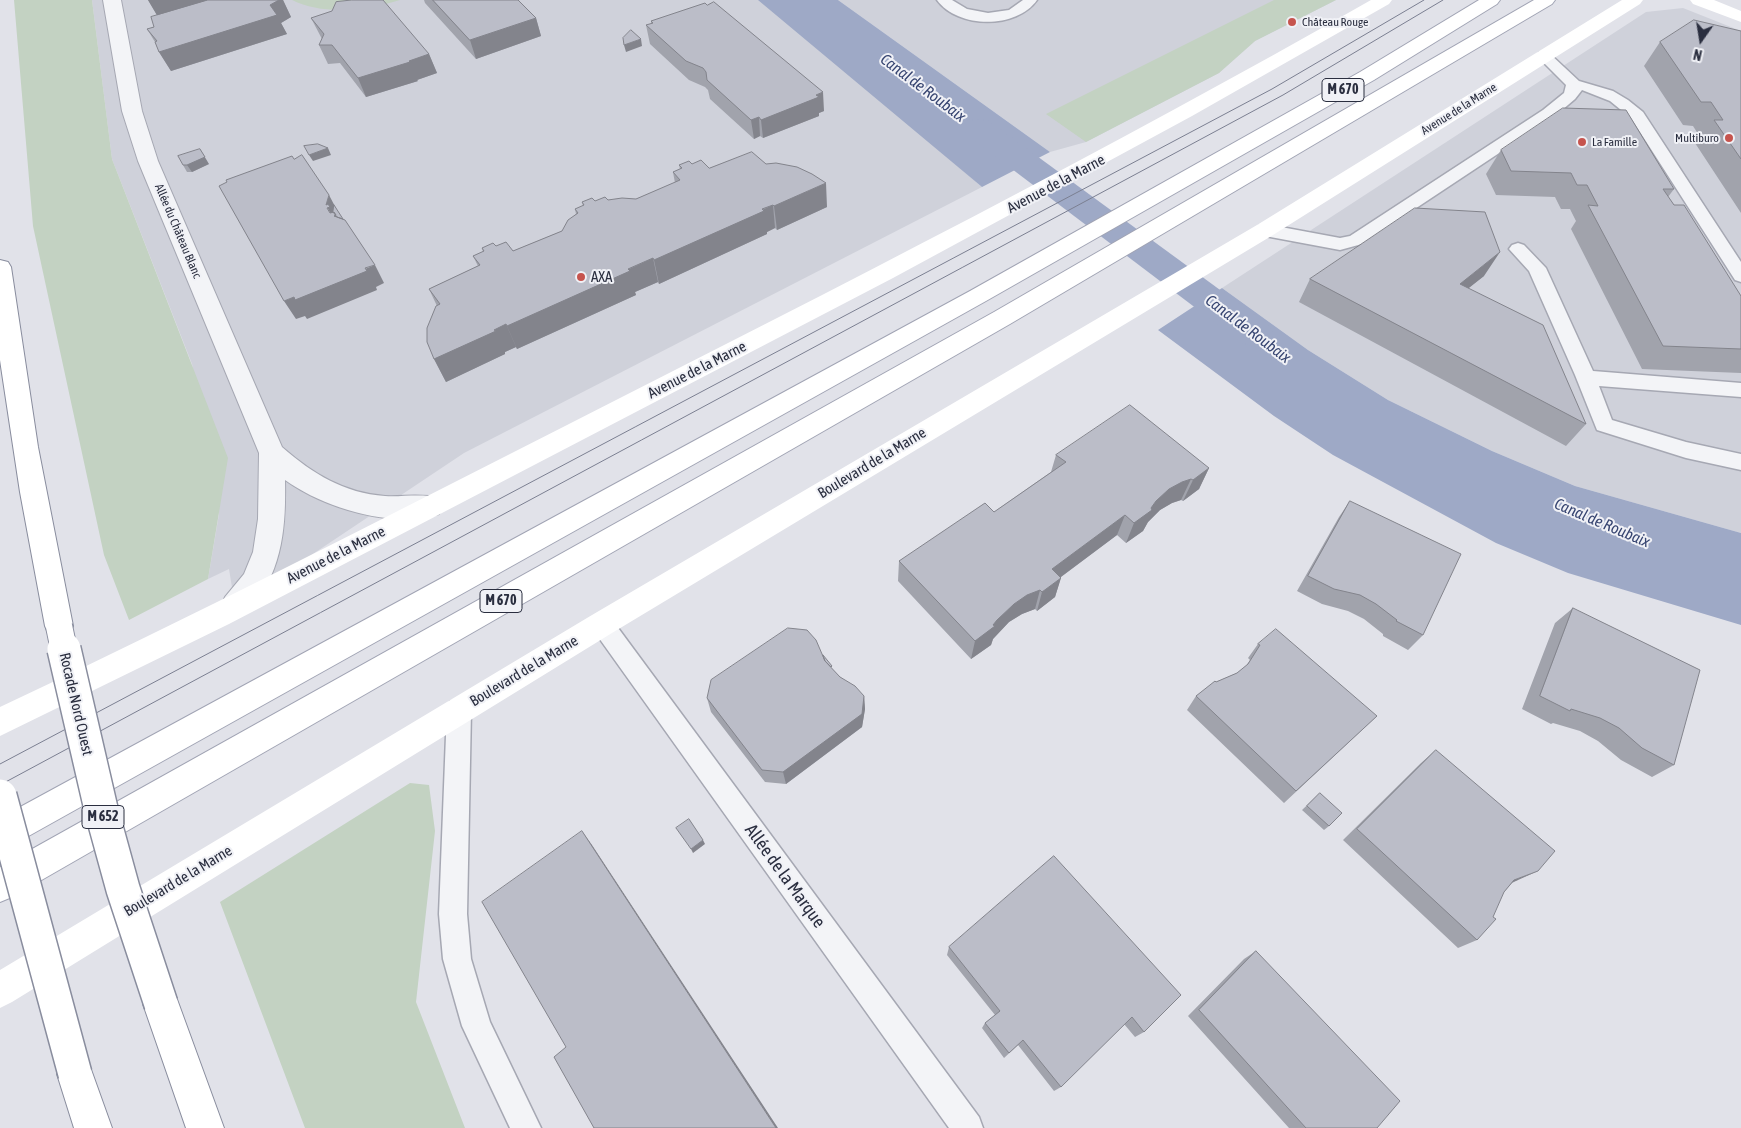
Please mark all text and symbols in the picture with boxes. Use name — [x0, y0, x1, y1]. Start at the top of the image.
place label: Château Rouge — [1302, 15, 1368, 29]
north arrow — [1676, 15, 1726, 65]
marker: Château Rouge — [1286, 16, 1298, 28]
text: N — [1692, 46, 1703, 63]
water label: Canal de Roubaix — [877, 50, 969, 126]
road number: M 670 — [1322, 78, 1364, 102]
street label: Avenue de la Marne — [1419, 80, 1499, 138]
place label: Multiburo — [1675, 131, 1719, 145]
marker: Multiburo — [1723, 132, 1735, 144]
place label: La Famille — [1592, 135, 1637, 149]
marker: La Famille — [1576, 136, 1588, 148]
street label: Avenue de la Marne — [1004, 151, 1108, 217]
street label: Allée du Château Blanc — [152, 182, 204, 280]
place label: AXA — [591, 268, 612, 286]
marker: AXA — [575, 271, 587, 283]
water label: Canal de Roubaix — [1202, 291, 1294, 367]
street label: Avenue de la Marne — [645, 337, 749, 403]
street label: Boulevard de la Marne — [815, 424, 929, 502]
water label: Canal de Roubaix — [1551, 494, 1653, 552]
street label: Avenue de la Marne — [284, 522, 388, 588]
road number: M 670 — [480, 590, 522, 612]
street label: Boulevard de la Marne — [467, 632, 581, 710]
street label: Rocade Nord Ouest — [55, 651, 97, 757]
road number: M 652 — [82, 806, 124, 829]
street label: Allée de la Marque — [740, 820, 830, 932]
street label: Boulevard de la Marne — [121, 842, 235, 920]

